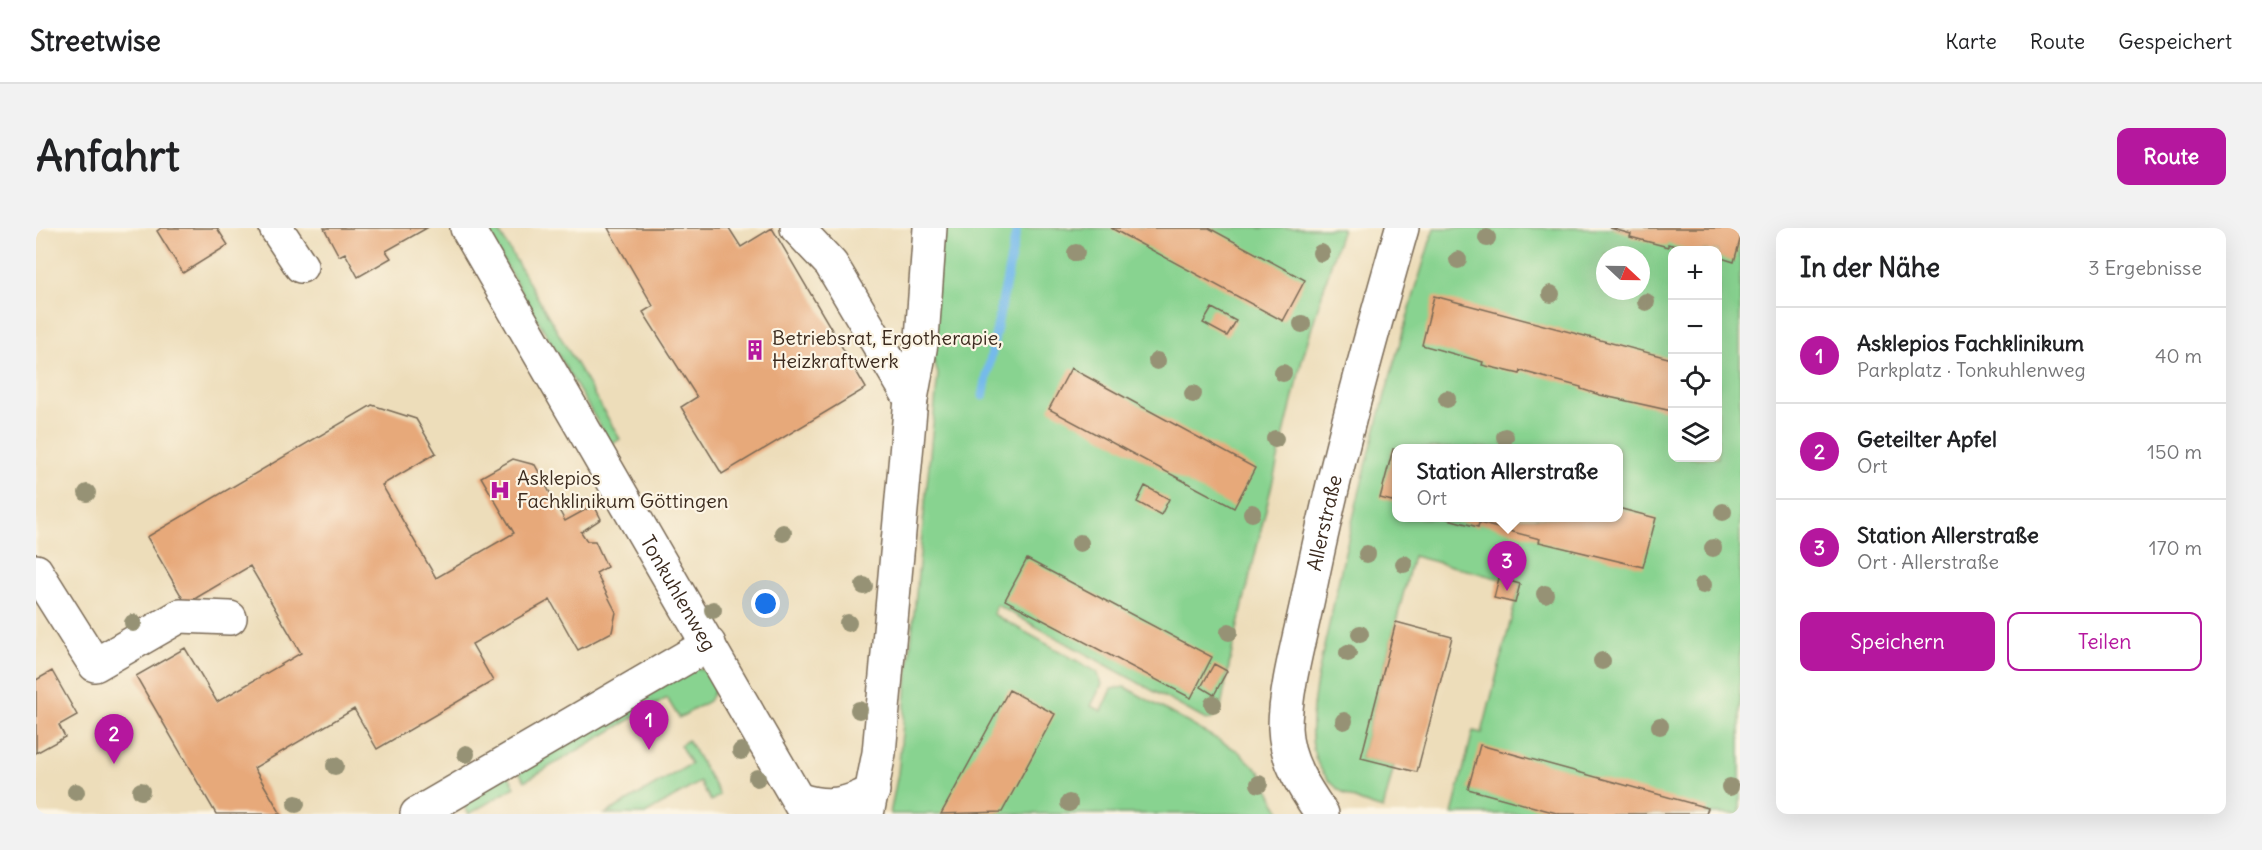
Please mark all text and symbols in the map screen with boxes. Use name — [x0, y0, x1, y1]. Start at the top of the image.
text: Streetwise — [30, 23, 161, 59]
text: Karte — [1945, 28, 1997, 55]
text: Route — [2030, 28, 2085, 55]
text: Gespeichert — [2118, 28, 2232, 55]
button: Route — [2117, 128, 2226, 185]
text: Anfahrt — [36, 130, 180, 182]
north arrow — [1596, 246, 1650, 300]
map controls — [1668, 246, 1722, 462]
button: + — [1668, 246, 1722, 300]
text: In der Nähe — [1800, 251, 1940, 284]
text: 3 Ergebnisse — [2088, 255, 2202, 280]
button: − — [1668, 300, 1722, 354]
place label: Betriebsrat, Ergotherapie, Heizkraftwerk — [772, 325, 1002, 373]
text: Asklepios Fachklinikum — [1857, 329, 2084, 357]
building icon: Betriebsrat, Ergotherapie, Heizkraftwerk — [743, 338, 767, 362]
text: 1 — [1816, 343, 1823, 368]
text: 40 m — [2155, 343, 2202, 368]
button: locate — [1668, 354, 1722, 408]
text: Parkplatz · Tonkuhlenweg — [1857, 357, 2086, 382]
button: layers — [1668, 408, 1722, 462]
text: Geteilter Apfel — [1857, 425, 1997, 453]
text: 2 — [1814, 439, 1825, 464]
text: 150 m — [2147, 439, 2202, 464]
popup — [1392, 444, 1623, 522]
text: Ort — [1857, 453, 1887, 478]
text: Station Allerstraße — [1417, 457, 1598, 485]
place label: Asklepios Fachklinikum Göttingen — [517, 465, 728, 513]
street label: Allerstraße — [1301, 472, 1347, 573]
hospital icon: Asklepios Fachklinikum Göttingen — [488, 478, 512, 502]
text: Ort — [1417, 485, 1447, 510]
text: Station Allerstraße — [1857, 521, 2039, 549]
street label: Tonkuhlenweg — [635, 531, 722, 655]
text: 3 — [1814, 535, 1825, 560]
text: 170 m — [2149, 535, 2202, 560]
pin: 3 — [1488, 542, 1526, 591]
text: Ort · Allerstraße — [1857, 549, 1999, 574]
your location — [751, 589, 780, 618]
button: Speichern — [1800, 612, 1995, 671]
button: Teilen — [2007, 612, 2202, 671]
pin: 1 — [630, 700, 668, 750]
pin: 2 — [94, 714, 134, 764]

